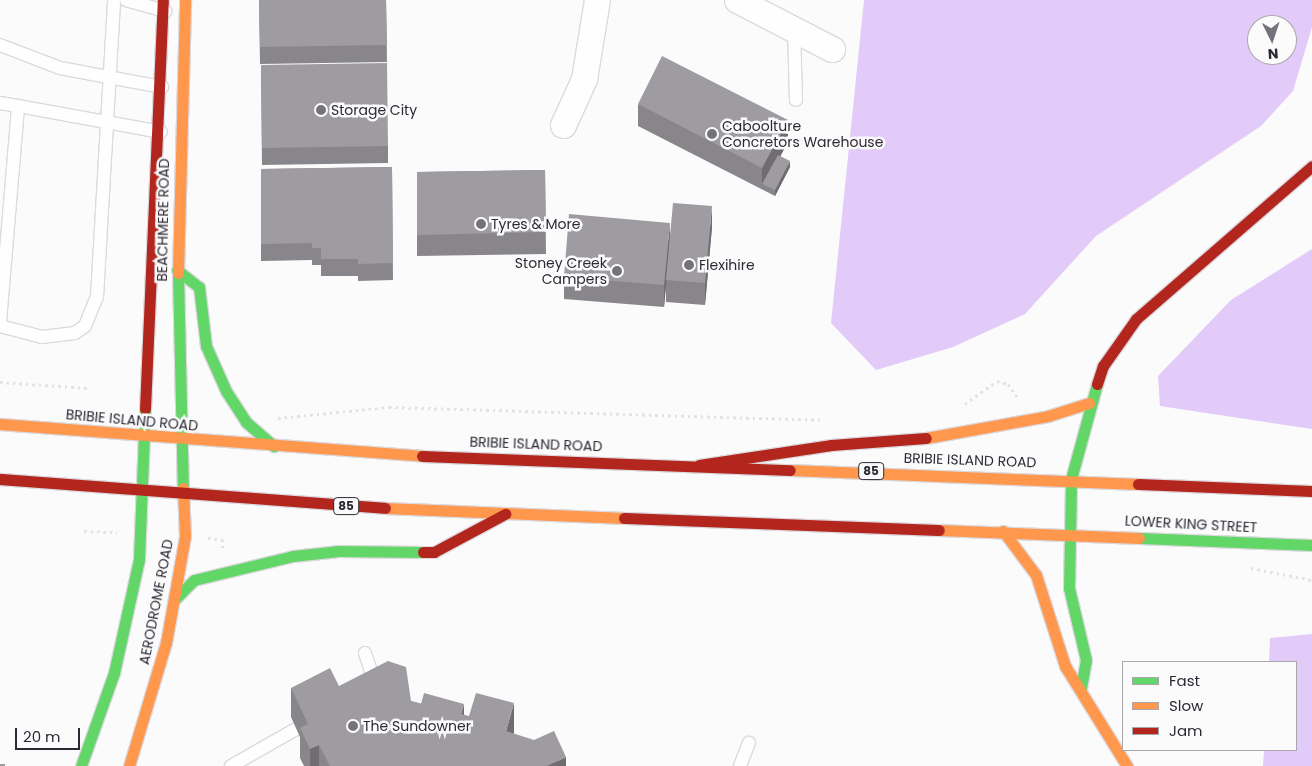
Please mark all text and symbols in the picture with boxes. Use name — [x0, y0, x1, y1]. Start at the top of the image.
north arrow — [1247, 15, 1297, 65]
text: N — [1267, 44, 1279, 64]
place label: Storage City — [331, 102, 417, 118]
marker: Storage City — [315, 104, 327, 116]
place label: Caboolture Concretors Warehouse — [722, 118, 883, 150]
marker: Caboolture Concretors Warehouse — [706, 128, 718, 140]
street label: BEACHMERE ROAD — [154, 158, 172, 282]
place label: Tyres & More — [491, 216, 580, 232]
marker: Tyres & More — [475, 218, 487, 230]
place label: Stoney Creek Campers — [515, 255, 607, 288]
place label: Flexihire — [699, 257, 755, 273]
marker: Flexihire — [683, 259, 695, 271]
marker: Stoney Creek Campers — [611, 265, 623, 277]
street label: BRIBIE ISLAND ROAD — [65, 406, 199, 434]
street label: BRIBIE ISLAND ROAD — [469, 433, 603, 455]
street label: BRIBIE ISLAND ROAD — [903, 449, 1037, 471]
road number: 85 — [857, 462, 885, 481]
road number: 85 — [332, 496, 360, 516]
street label: LOWER KING STREET — [1124, 512, 1258, 536]
street label: AERODROME ROAD — [136, 538, 176, 666]
legend — [1122, 661, 1297, 751]
text: Fast — [1169, 670, 1200, 691]
text: Slow — [1169, 695, 1203, 716]
scale bar — [18, 718, 82, 750]
place label: The Sundowner — [363, 718, 471, 734]
marker: The Sundowner — [347, 720, 359, 732]
text: Jam — [1169, 720, 1203, 741]
text: 20 m — [23, 726, 61, 747]

